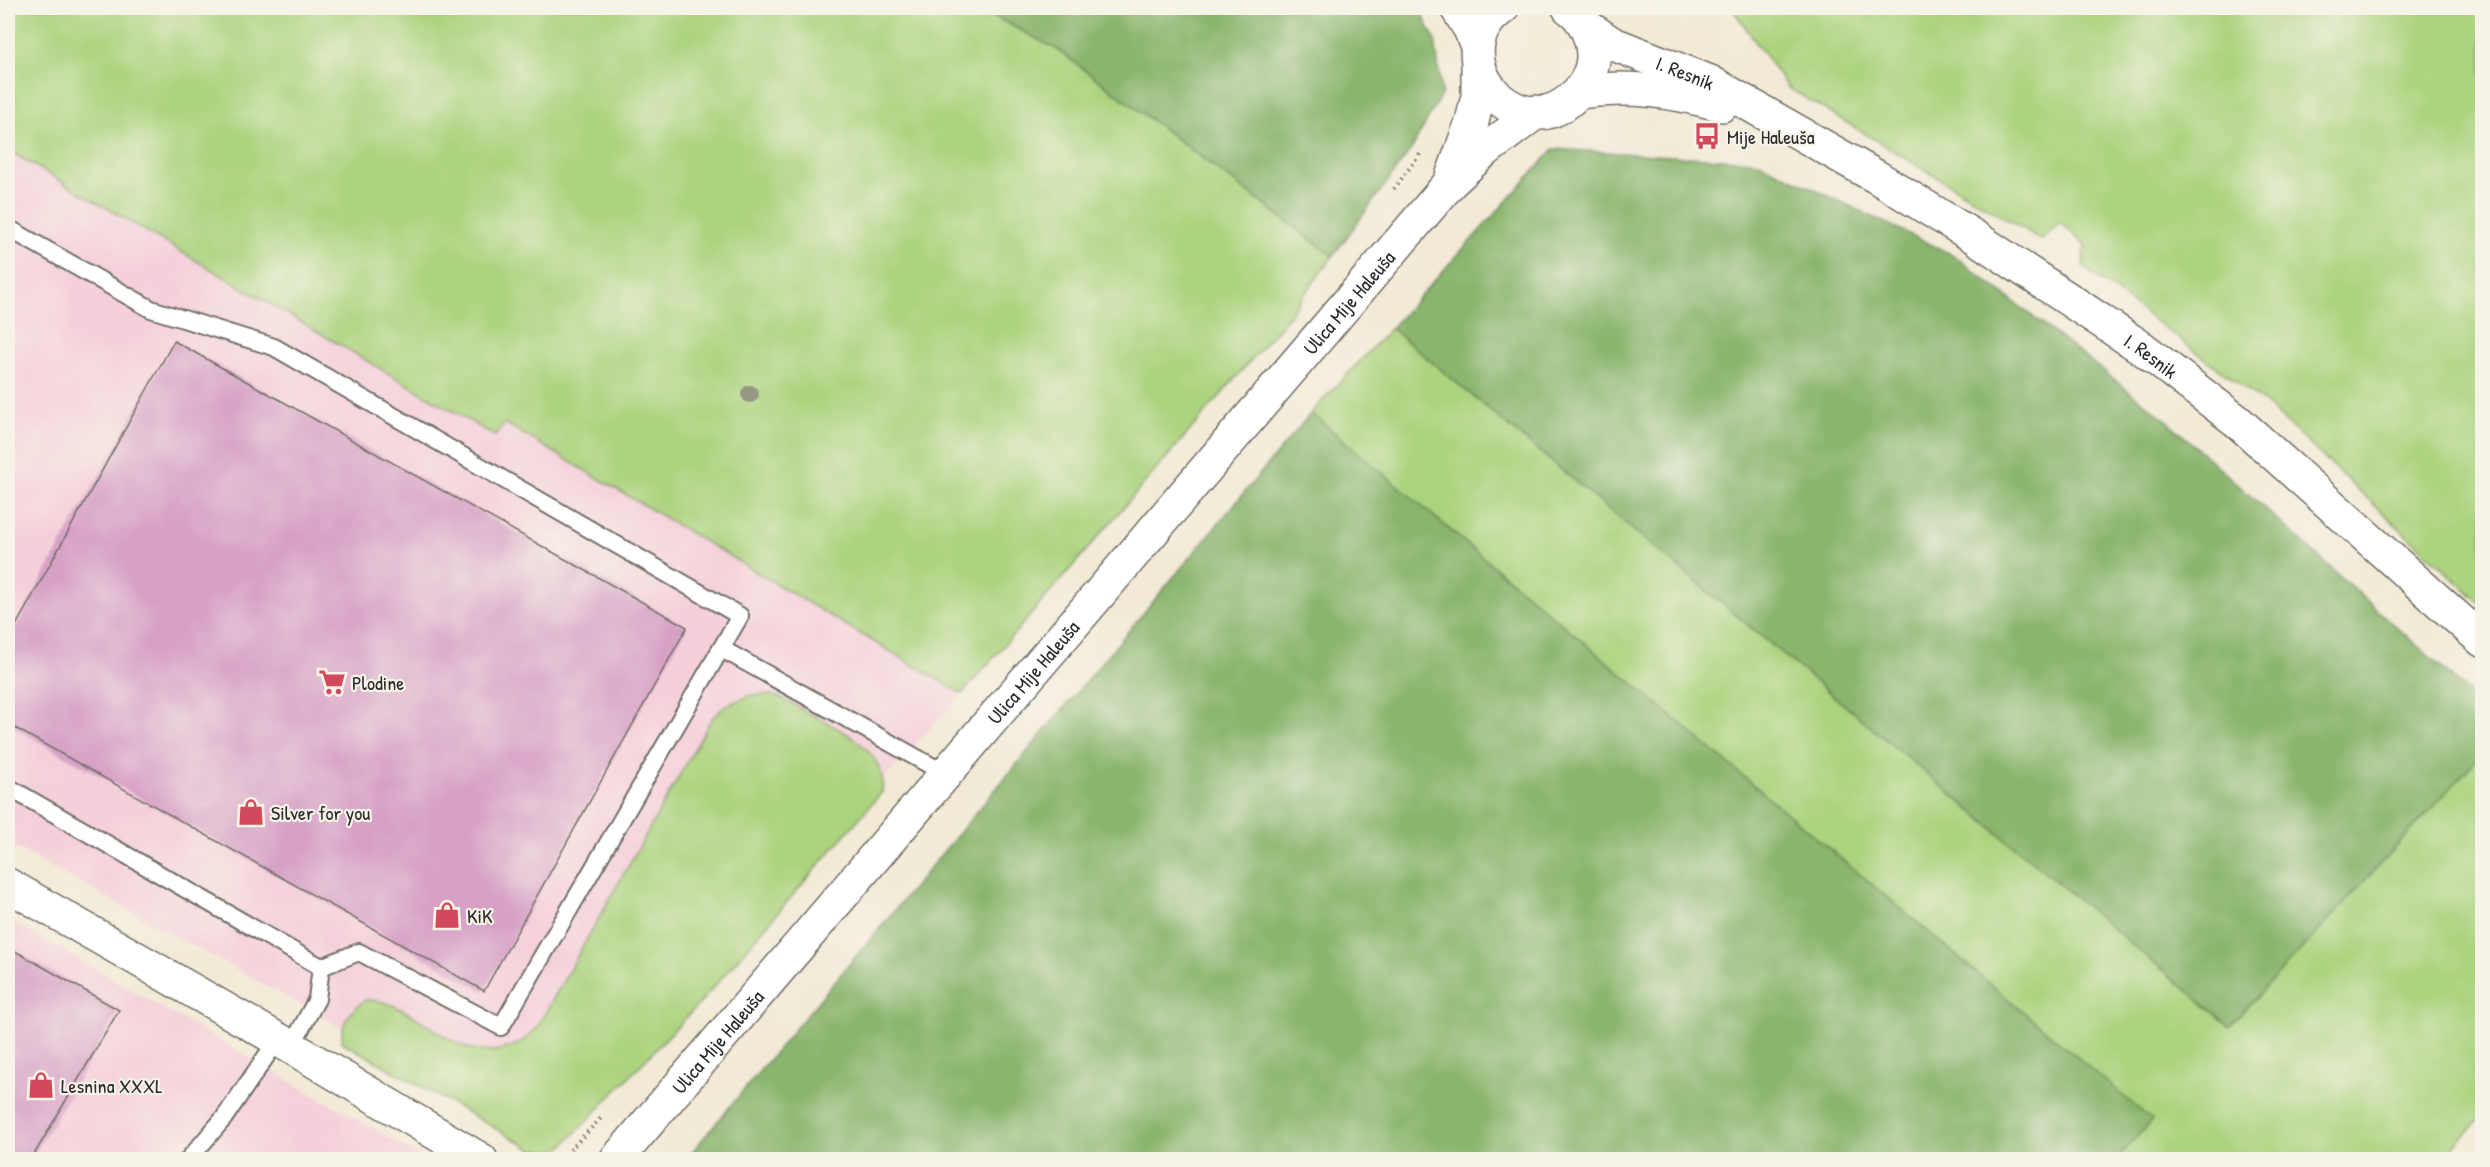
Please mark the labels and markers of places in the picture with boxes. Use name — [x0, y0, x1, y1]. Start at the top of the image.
bus stop icon: Mije Haleuša — [1692, 121, 1722, 151]
place label: Mije Haleuša — [1727, 123, 1815, 150]
supermarket icon: Plodine — [317, 667, 347, 697]
place label: Plodine — [352, 669, 404, 696]
shop icon: Silver for you — [236, 797, 266, 827]
place label: Silver for you — [271, 799, 370, 826]
shop icon: KiK — [432, 900, 462, 930]
place label: KiK — [467, 902, 493, 929]
shop icon: Lesnina XXXL — [26, 1070, 56, 1100]
place label: Lesnina XXXL — [61, 1072, 163, 1099]

